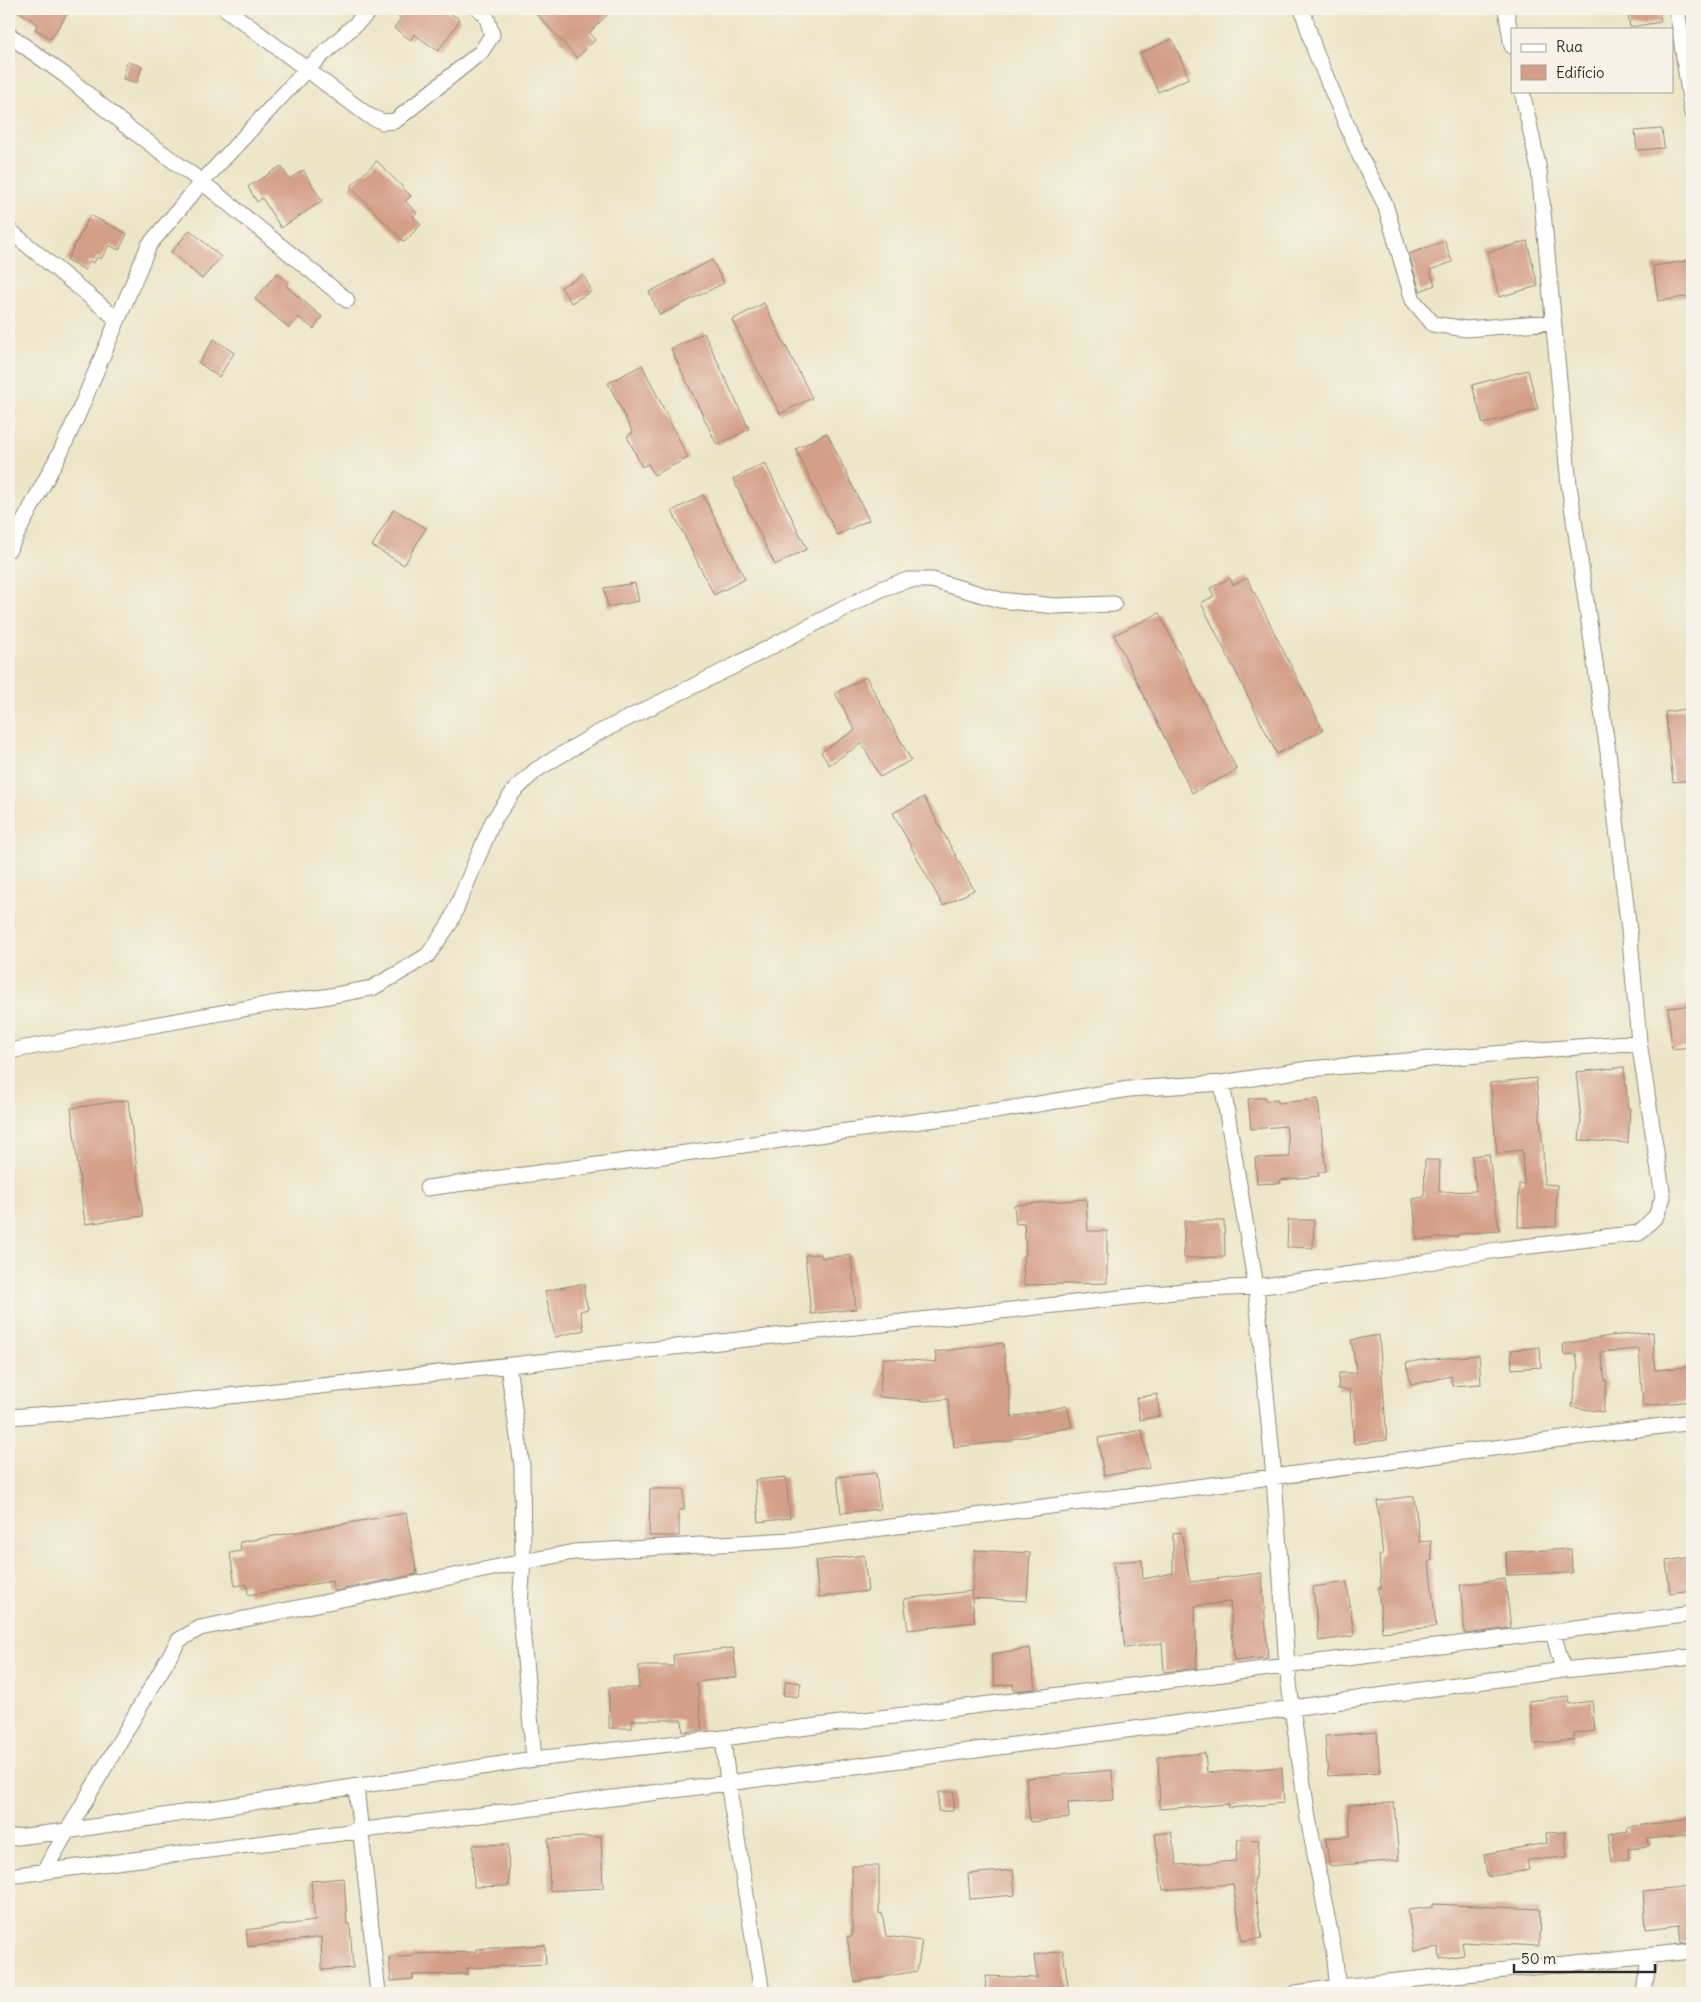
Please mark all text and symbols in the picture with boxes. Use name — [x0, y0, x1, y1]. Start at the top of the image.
legend — [1511, 28, 1674, 92]
text: Rua — [1556, 37, 1583, 56]
text: Edifício — [1556, 63, 1604, 82]
scale bar — [1514, 1942, 1655, 1974]
text: 50 m — [1521, 1949, 1556, 1968]

